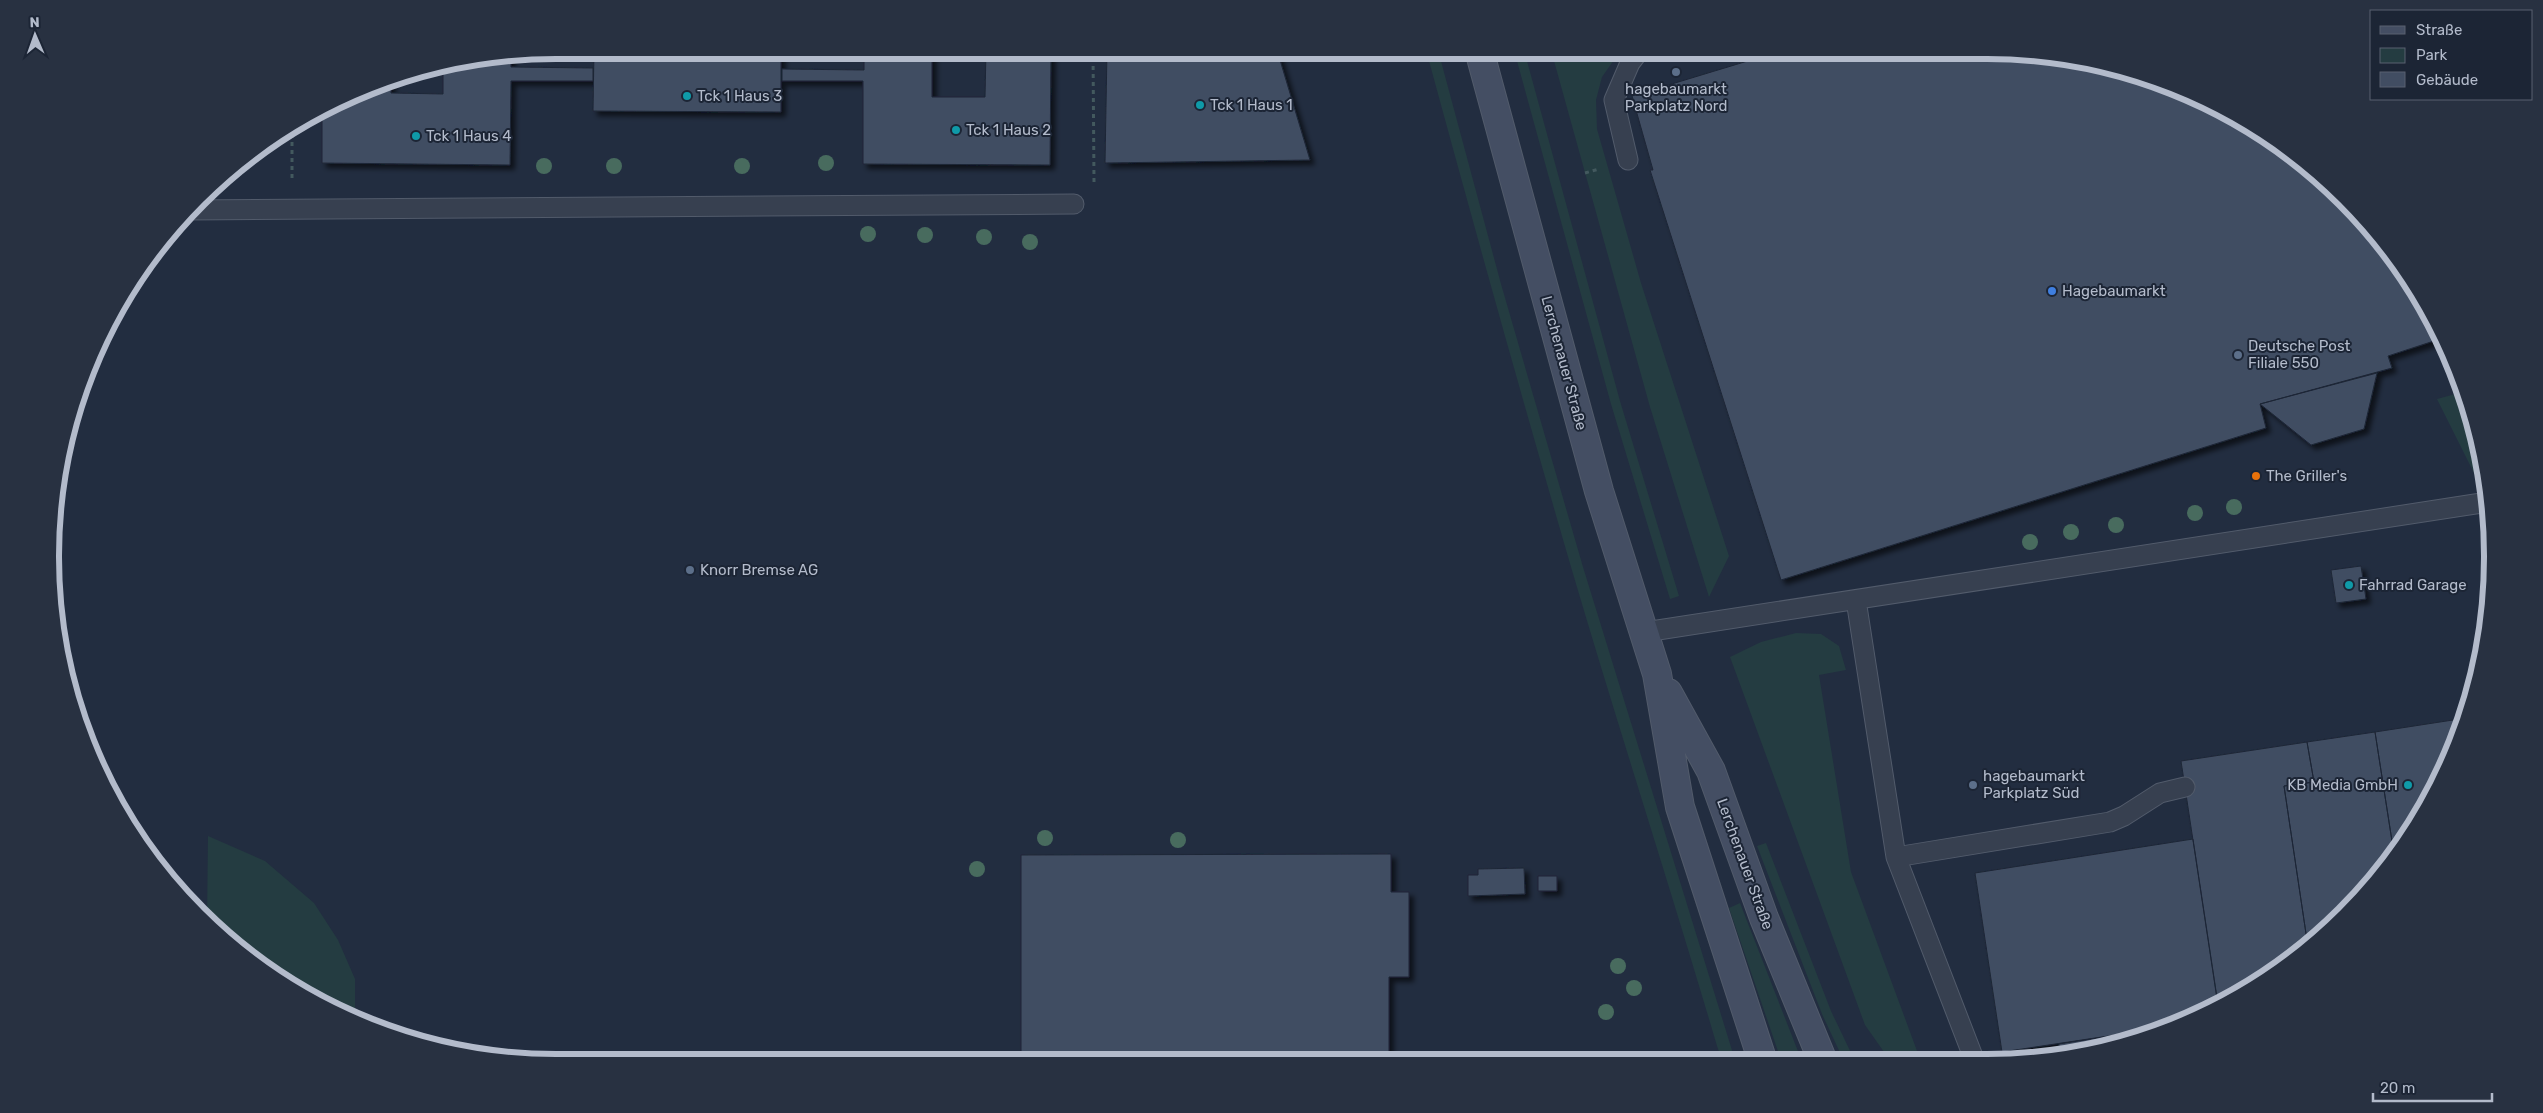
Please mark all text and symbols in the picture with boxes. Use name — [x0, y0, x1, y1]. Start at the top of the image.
north arrow — [10, 10, 60, 60]
legend — [2370, 10, 2533, 100]
text: N — [29, 14, 40, 31]
text: Straße — [2416, 21, 2462, 39]
text: Park — [2416, 46, 2447, 64]
marker: hagebaumarkt Parkplatz Nord — [1670, 66, 1682, 78]
text: Gebäude — [2416, 71, 2478, 89]
place label: hagebaumarkt Parkplatz Nord — [1625, 80, 1727, 115]
place label: Tck 1 Haus 3 — [697, 87, 782, 105]
marker: Tck 1 Haus 3 — [681, 90, 693, 102]
place label: Tck 1 Haus 1 — [1210, 96, 1293, 114]
marker: Tck 1 Haus 1 — [1194, 99, 1206, 111]
place label: Tck 1 Haus 2 — [966, 121, 1051, 139]
marker: Tck 1 Haus 2 — [950, 124, 962, 136]
place label: Tck 1 Haus 4 — [426, 127, 512, 145]
marker: Tck 1 Haus 4 — [410, 130, 422, 142]
place label: Hagebaumarkt — [2062, 282, 2166, 300]
marker: Hagebaumarkt — [2046, 285, 2058, 297]
street label: Lerchenauer Straße — [1537, 294, 1591, 432]
place label: Deutsche Post Filiale 550 — [2248, 337, 2351, 372]
marker: Deutsche Post Filiale 550 — [2232, 349, 2244, 361]
place label: The Griller's — [2266, 467, 2347, 485]
marker: The Griller's — [2250, 470, 2262, 482]
place label: Knorr Bremse AG — [700, 561, 818, 579]
marker: Knorr Bremse AG — [684, 564, 696, 576]
place label: Fahrrad Garage — [2359, 576, 2467, 594]
marker: Fahrrad Garage — [2343, 579, 2355, 591]
place label: hagebaumarkt Parkplatz Süd — [1983, 767, 2085, 802]
place label: KB Media GmbH — [2287, 776, 2398, 794]
marker: hagebaumarkt Parkplatz Süd — [1967, 779, 1979, 791]
marker: KB Media GmbH — [2402, 779, 2414, 791]
street label: Lerchenauer Straße — [1713, 796, 1777, 932]
scale bar — [2373, 1070, 2492, 1102]
text: 20 m — [2380, 1079, 2415, 1097]

